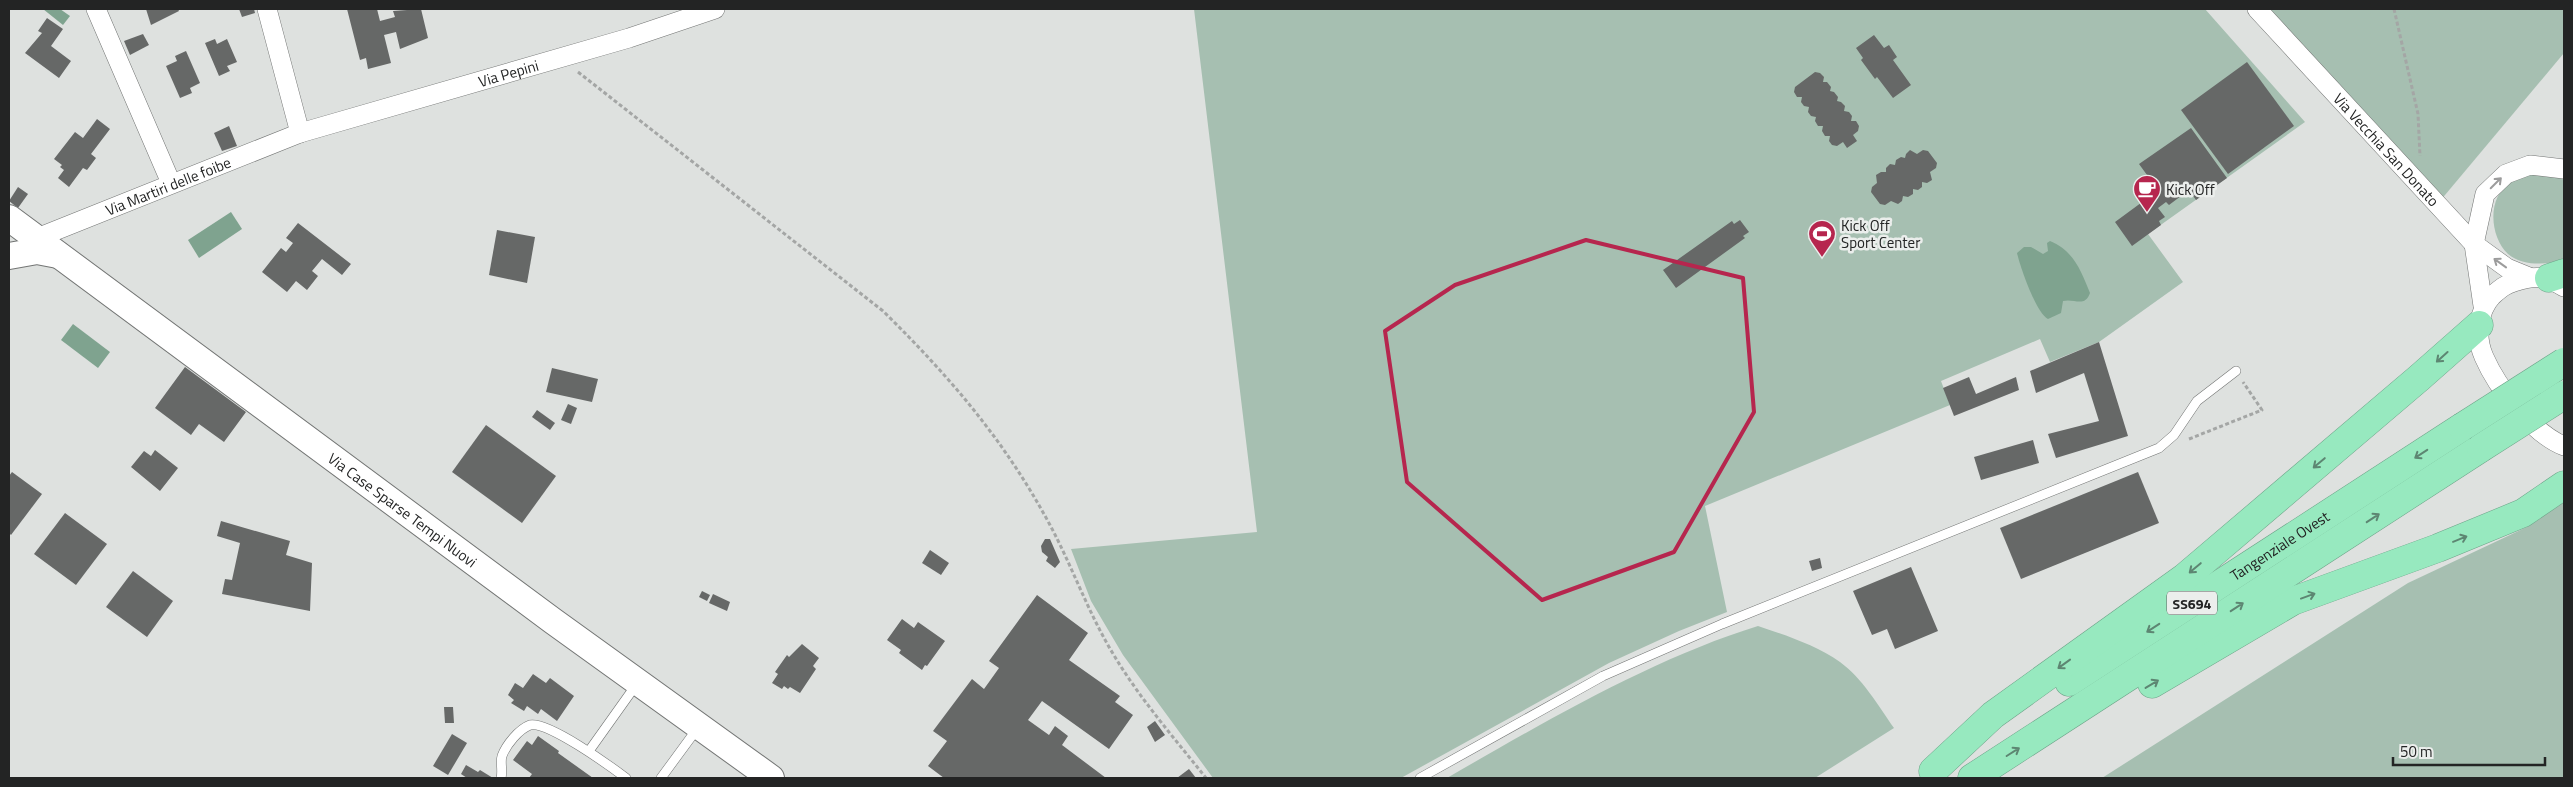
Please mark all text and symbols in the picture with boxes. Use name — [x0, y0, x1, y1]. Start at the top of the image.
street label: Via Pepini — [475, 53, 541, 92]
street label: Via Vecchia San Donato — [2328, 87, 2445, 211]
street label: Via Martiri delle foibe — [102, 150, 234, 221]
cafe icon: Kick Off — [2132, 174, 2162, 213]
one-way arrow — [2490, 177, 2502, 190]
place label: Kick Off — [2166, 178, 2215, 201]
place label: Kick Off Sport Center — [1841, 214, 1920, 254]
sports icon: Kick Off Sport Center — [1807, 219, 1837, 258]
one-way arrow — [2493, 258, 2507, 268]
one-way arrow — [2436, 351, 2449, 363]
street label: Via Case Sparse Tempi Nuovi — [323, 447, 482, 573]
one-way arrow — [2415, 449, 2429, 459]
one-way arrow — [2313, 457, 2326, 468]
street label: Tangenziale Ovest — [2225, 504, 2334, 586]
one-way arrow — [2366, 513, 2380, 523]
one-way arrow — [2452, 533, 2467, 543]
one-way arrow — [2189, 562, 2202, 573]
one-way arrow — [2300, 591, 2315, 600]
road number: SS694 — [2167, 592, 2217, 614]
one-way arrow — [2230, 601, 2244, 611]
one-way arrow — [2146, 623, 2160, 633]
one-way arrow — [2057, 659, 2071, 669]
one-way arrow — [2144, 679, 2158, 689]
scale bar — [2393, 734, 2546, 766]
text: 50 m — [2400, 740, 2433, 763]
one-way arrow — [2005, 747, 2019, 757]

